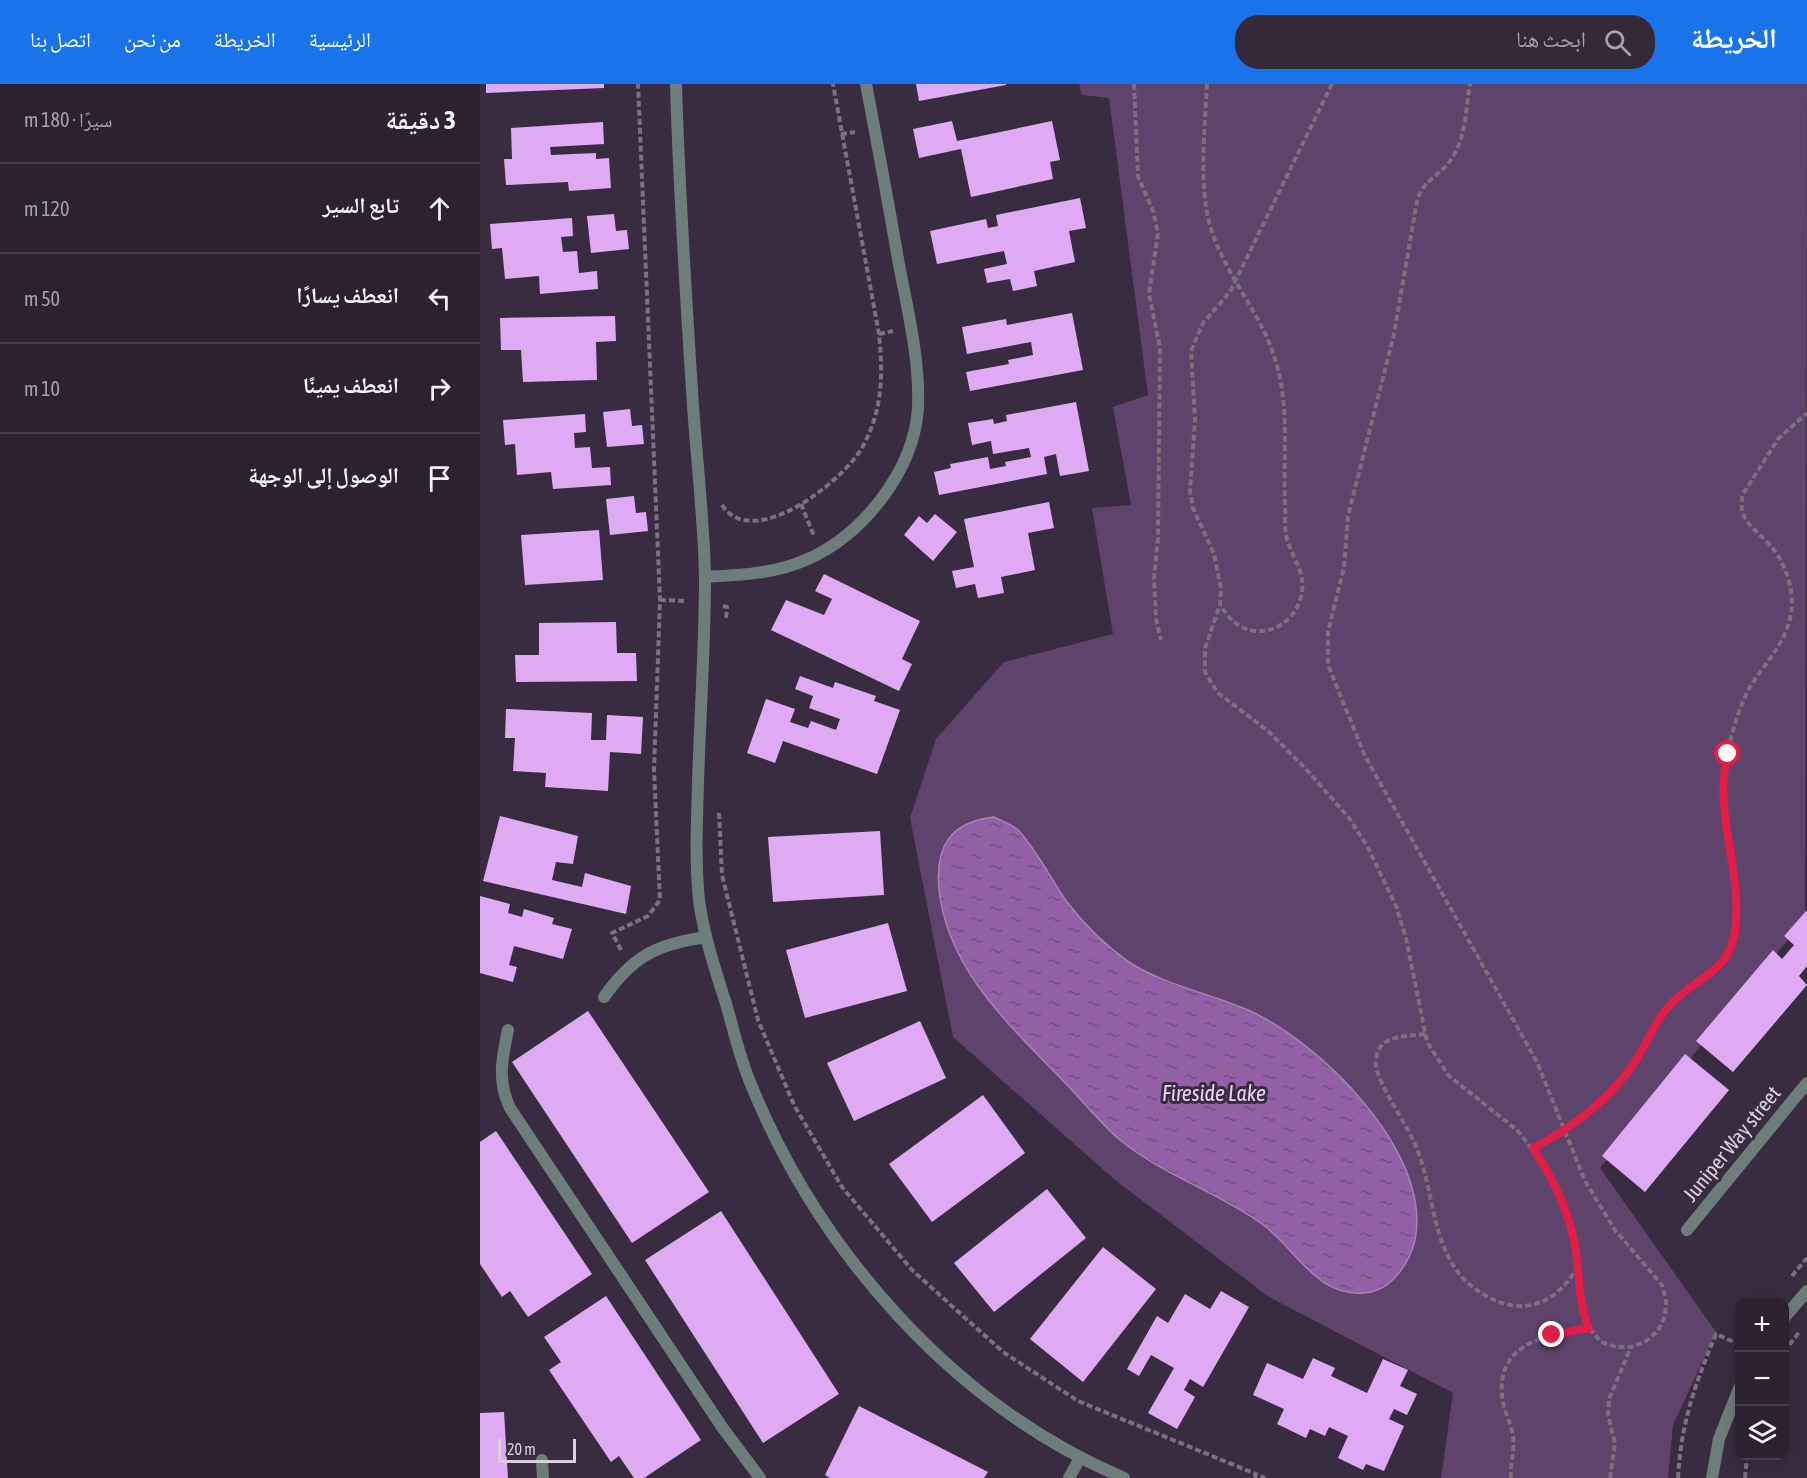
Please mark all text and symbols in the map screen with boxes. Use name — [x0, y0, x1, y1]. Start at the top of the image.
search box — [1235, 15, 1655, 69]
text: الخريطة — [1691, 22, 1777, 54]
text: ابحث هنا — [1516, 26, 1586, 52]
icon: search — [1601, 26, 1634, 59]
text: اتصل بنا — [30, 27, 91, 51]
text: من نحن — [124, 27, 181, 51]
text: الخريطة — [214, 27, 276, 51]
text: الرئيسية — [309, 27, 371, 51]
text: 3 دقيقة — [386, 105, 456, 135]
text: سيرًا · 180 m — [24, 108, 112, 131]
text: تابع السير — [323, 192, 399, 218]
icon: ahead — [423, 192, 456, 225]
text: 120 m — [24, 197, 69, 220]
text: انعطف يسارًا — [296, 282, 399, 308]
icon: left — [423, 282, 456, 315]
text: 50 m — [24, 287, 60, 310]
text: انعطف يمينًا — [303, 372, 399, 398]
icon: right — [423, 372, 456, 405]
text: 10 m — [24, 377, 60, 400]
text: الوصول إلى الوجهة — [248, 462, 399, 488]
icon: arrive — [423, 462, 456, 495]
route start — [1714, 740, 1740, 766]
water label: Fireside Lake — [1162, 1080, 1266, 1106]
street label: Juniper Way street — [1678, 1081, 1785, 1206]
map controls — [1735, 1298, 1789, 1460]
button: + — [1735, 1298, 1789, 1352]
route end — [1538, 1321, 1564, 1347]
button: − — [1735, 1352, 1789, 1406]
button: layers — [1735, 1406, 1789, 1460]
scale bar — [498, 1436, 576, 1464]
text: 20 m — [507, 1440, 536, 1458]

